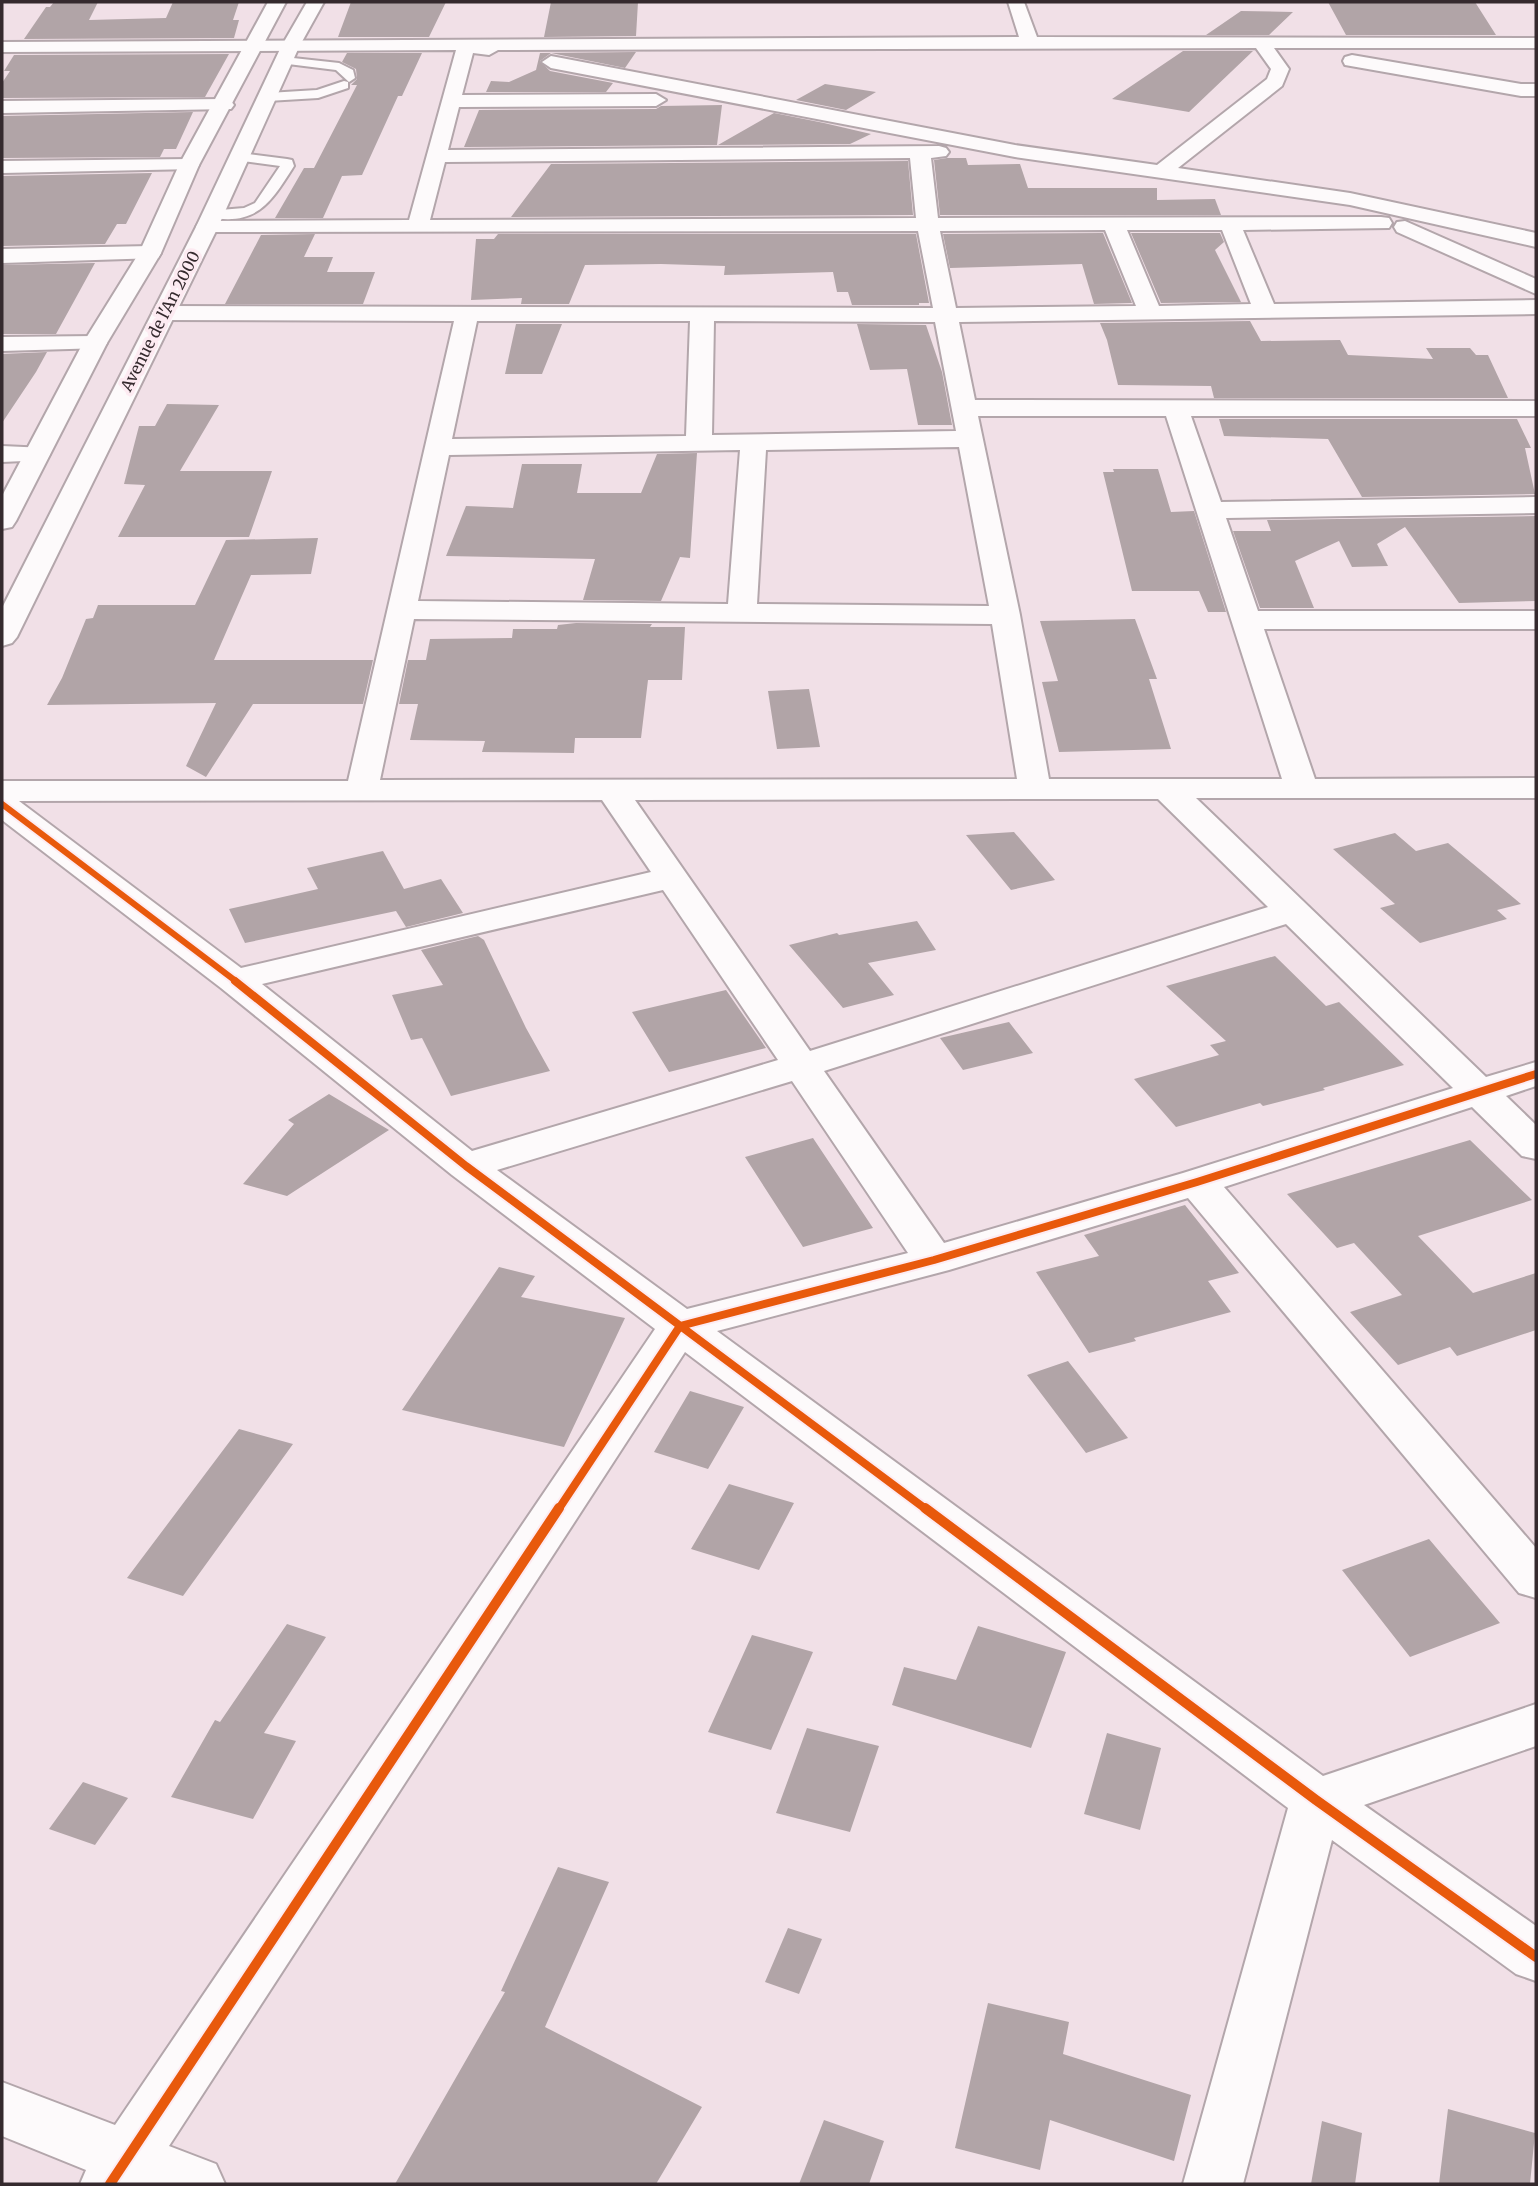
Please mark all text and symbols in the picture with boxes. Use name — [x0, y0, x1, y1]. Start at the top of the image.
street label: Avenue de l'An 2000 — [115, 247, 204, 395]

